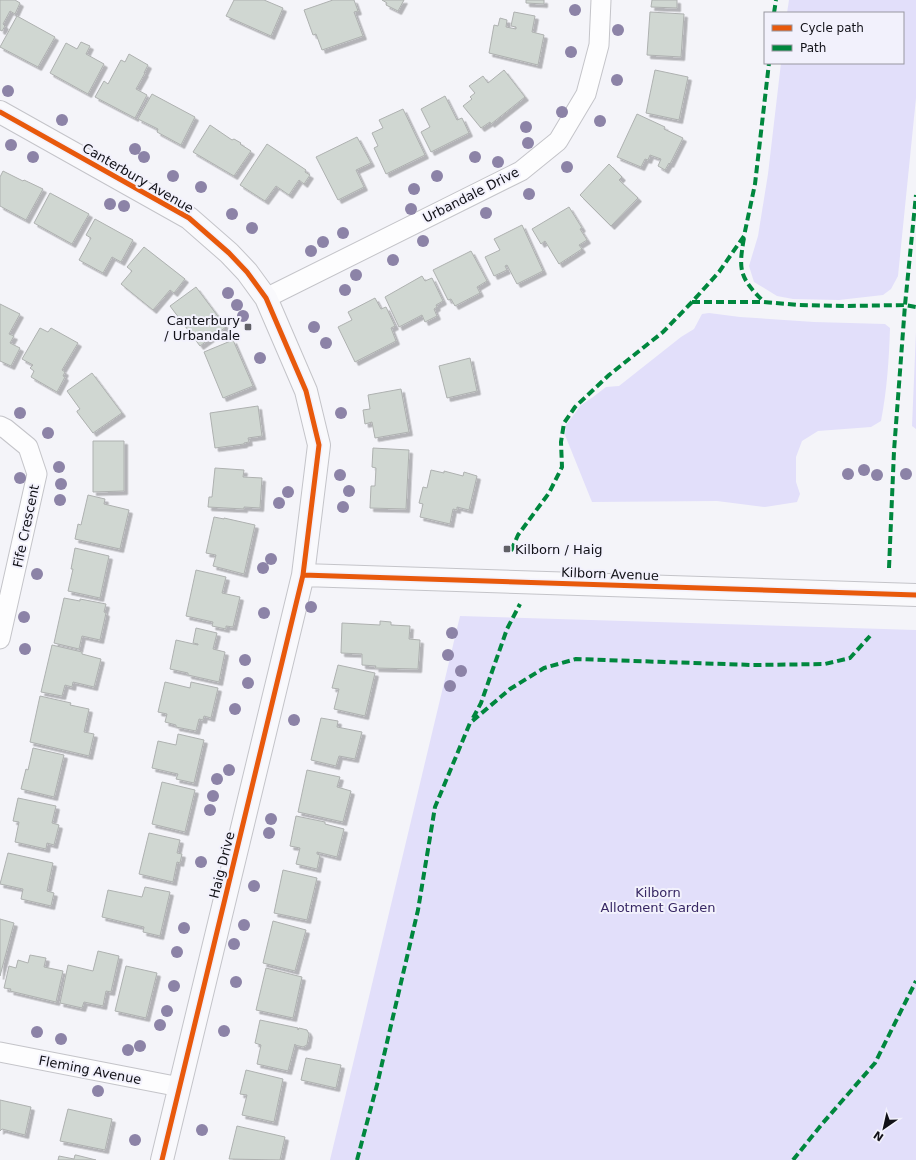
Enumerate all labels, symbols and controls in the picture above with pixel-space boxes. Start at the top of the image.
legend [764,12,904,64]
text: Cycle path [800,21,864,35]
text: Path [800,41,826,55]
street label: Canterbury Avenue [80,140,196,216]
street label: Urbandale Drive [420,164,522,226]
place label: Canterbury / Urbandale [164,313,240,343]
marker: Canterbury / Urbandale [243,322,253,332]
street label: Fife Crescent [10,483,42,569]
place label: Kilborn / Haig [515,542,603,557]
marker: Kilborn / Haig [502,544,512,554]
street label: Kilborn Avenue [561,565,659,583]
street label: Haig Drive [206,830,238,900]
park label: Kilborn Allotment Garden [601,885,715,915]
street label: Fleming Avenue [37,1053,143,1087]
north arrow [864,1108,904,1148]
text: N [871,1128,886,1144]

